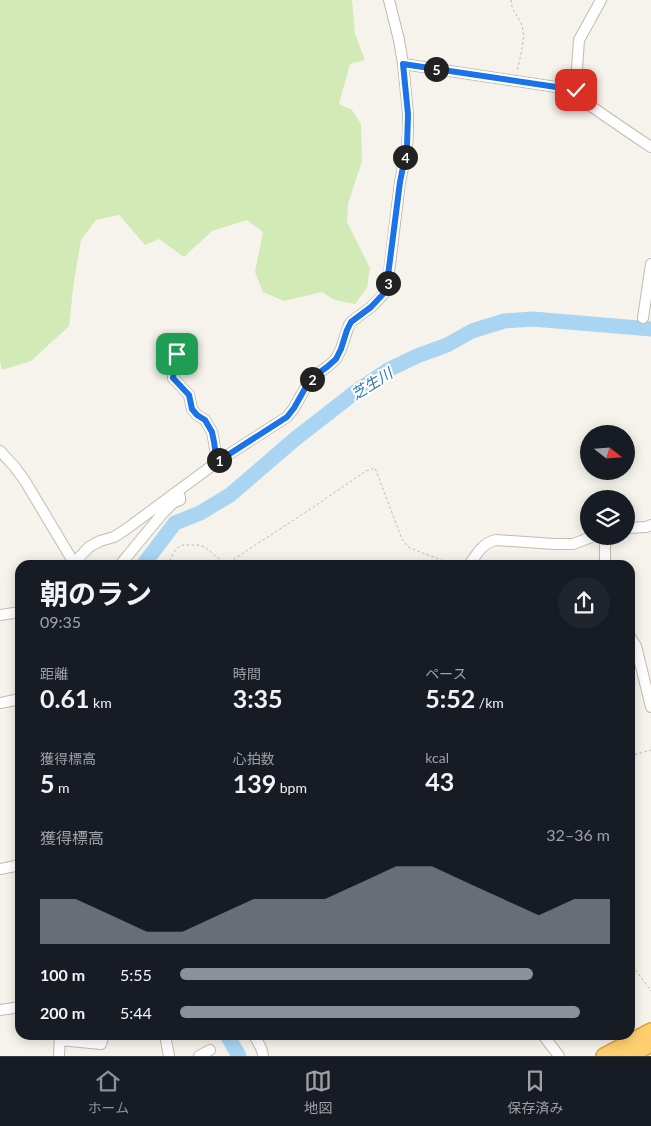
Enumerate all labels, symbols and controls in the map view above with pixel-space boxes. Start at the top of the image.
pin: 5 [424,56,448,82]
text: 5 [432,61,441,78]
pin [555,69,597,111]
icon: check [562,76,590,104]
pin: 4 [392,144,418,170]
text: 4 [401,149,410,166]
pin: 3 [376,270,400,296]
text: 3 [384,275,393,292]
pin [156,333,198,375]
icon: arrive [163,340,191,368]
water label: 芝生川 [348,363,397,403]
pin: 2 [300,366,324,392]
text: 2 [308,371,317,388]
north arrow [580,425,635,480]
map controls [580,425,635,545]
pin: 1 [206,448,232,472]
text: 1 [215,452,224,469]
button: layers [580,490,635,545]
text: 朝のラン [40,576,152,610]
button: share [558,577,610,629]
text: 09:35 [40,612,81,631]
text: 距離 [40,665,68,682]
text: 時間 [233,665,261,682]
text: ペース [425,665,467,682]
text: 0.61 [40,683,89,713]
text: 3:35 [233,683,283,713]
text: 5:52 [425,683,475,713]
text: km [89,694,112,711]
text: /km [475,694,504,711]
text: kcal [425,749,449,766]
text: 獲得標高 [40,750,96,767]
text: 心拍数 [233,750,275,767]
text: 43 [425,766,454,796]
text: 5 [40,768,55,798]
text: 139 [233,768,276,798]
text: m [55,779,70,796]
text: bpm [276,779,307,796]
text: 32–36 m [546,825,610,844]
text: 獲得標高 [40,828,104,847]
text: 100 m [40,965,85,984]
text: 5:55 [120,965,152,984]
text: 200 m [40,1003,85,1022]
text: 5:44 [120,1003,152,1022]
tab: ホーム [88,1067,129,1117]
tab: 地図 [304,1067,332,1117]
tab: 保存済み [507,1067,563,1117]

